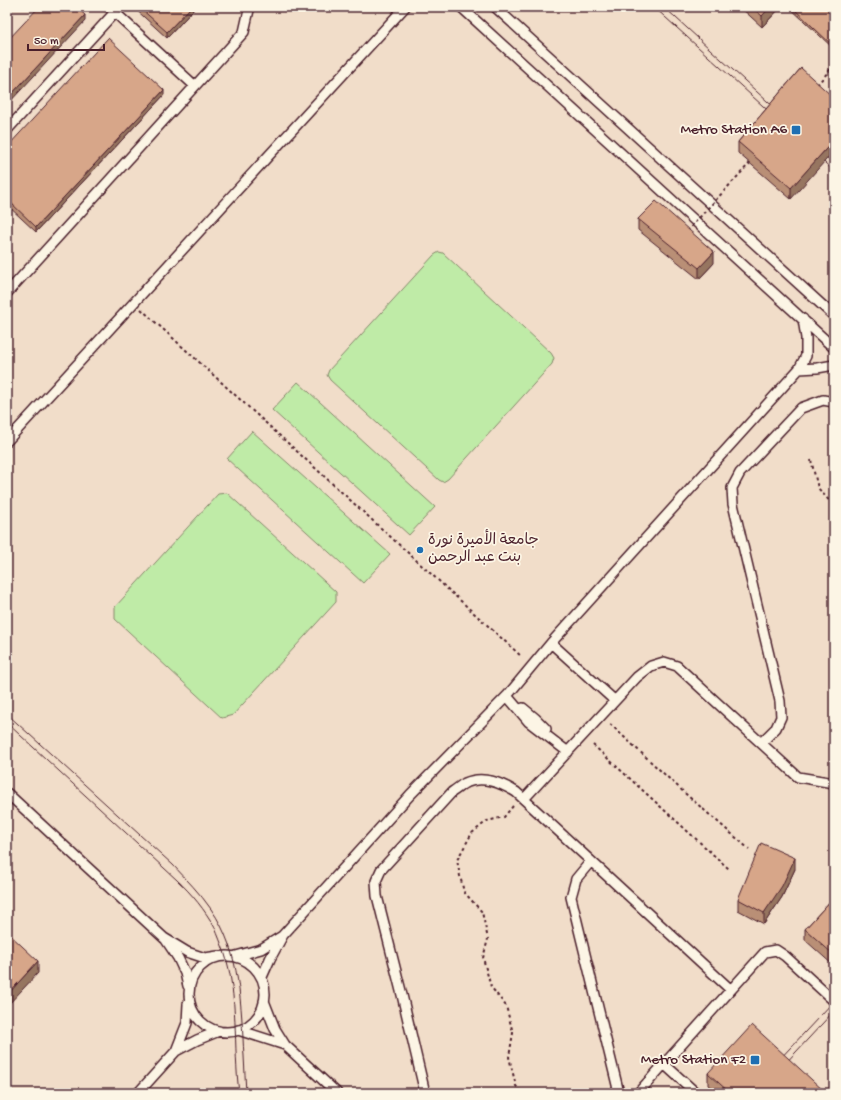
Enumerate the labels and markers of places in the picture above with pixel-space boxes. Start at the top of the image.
place label: Metro Station A6 [680,121,787,139]
marker: Metro Station A6 [790,124,802,136]
place label: جامعة الأميرة نورة بنت عبد الرحمن [428,529,539,567]
marker: جامعة الأميرة نورة بنت عبد الرحمن [415,545,425,555]
place label: Metro Station F2 [641,1051,746,1069]
marker: Metro Station F2 [749,1054,761,1066]

